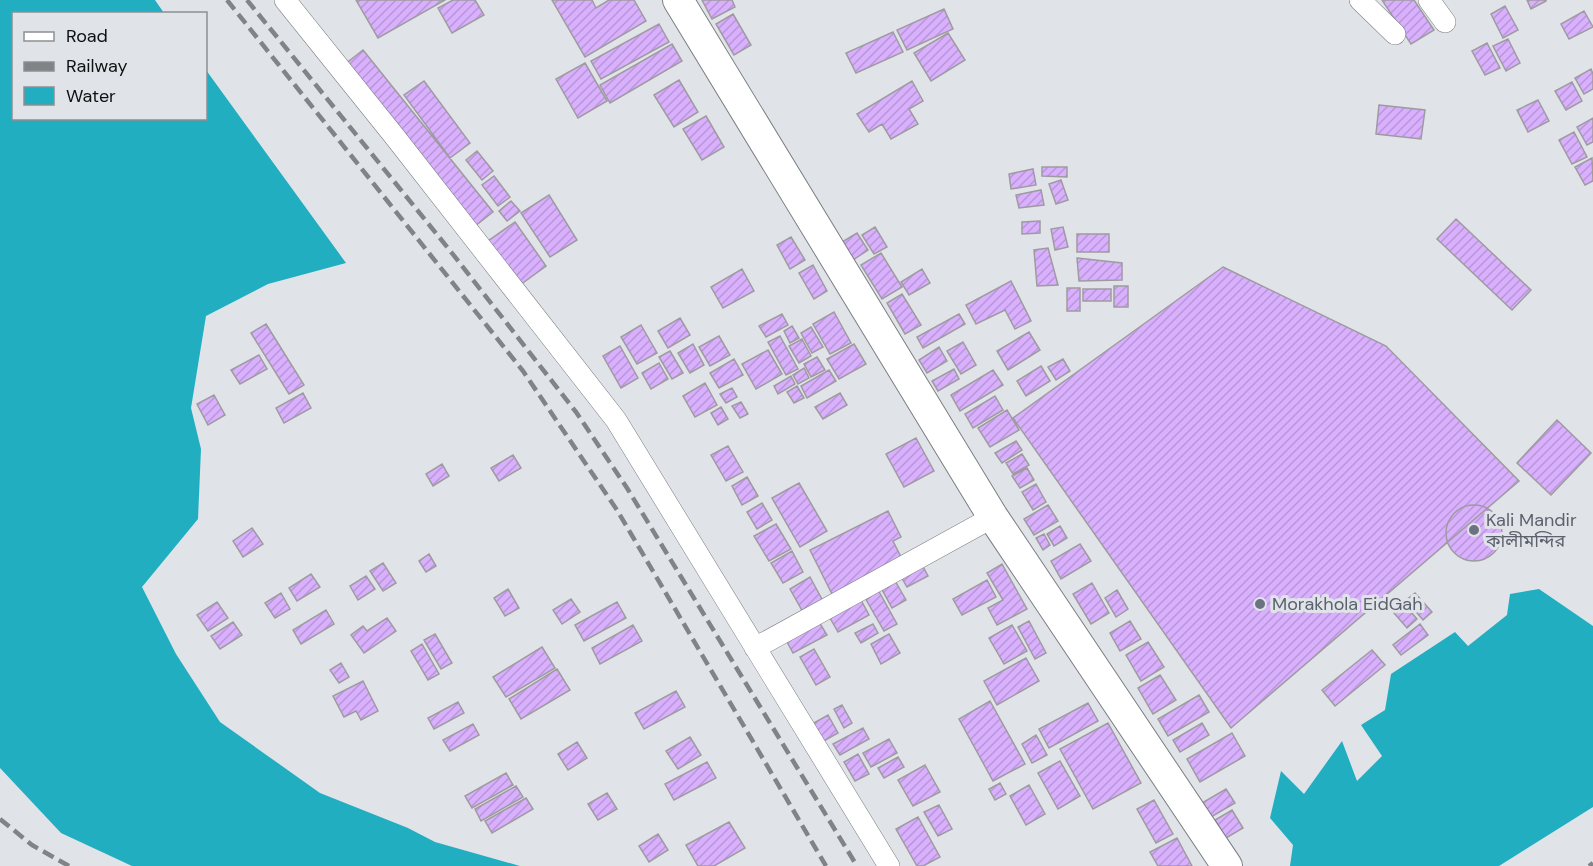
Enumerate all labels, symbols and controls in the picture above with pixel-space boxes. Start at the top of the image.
legend [12,12,207,120]
text: Road [66,24,108,48]
text: Railway [66,54,128,78]
text: Water [66,84,116,108]
place label: Kali Mandir কালীমন্দির [1485,508,1577,553]
marker: Kali Mandir কালীমন্দির [1467,523,1481,537]
place label: Morakhola EidGah [1272,592,1423,616]
marker: Morakhola EidGah [1253,597,1267,611]

